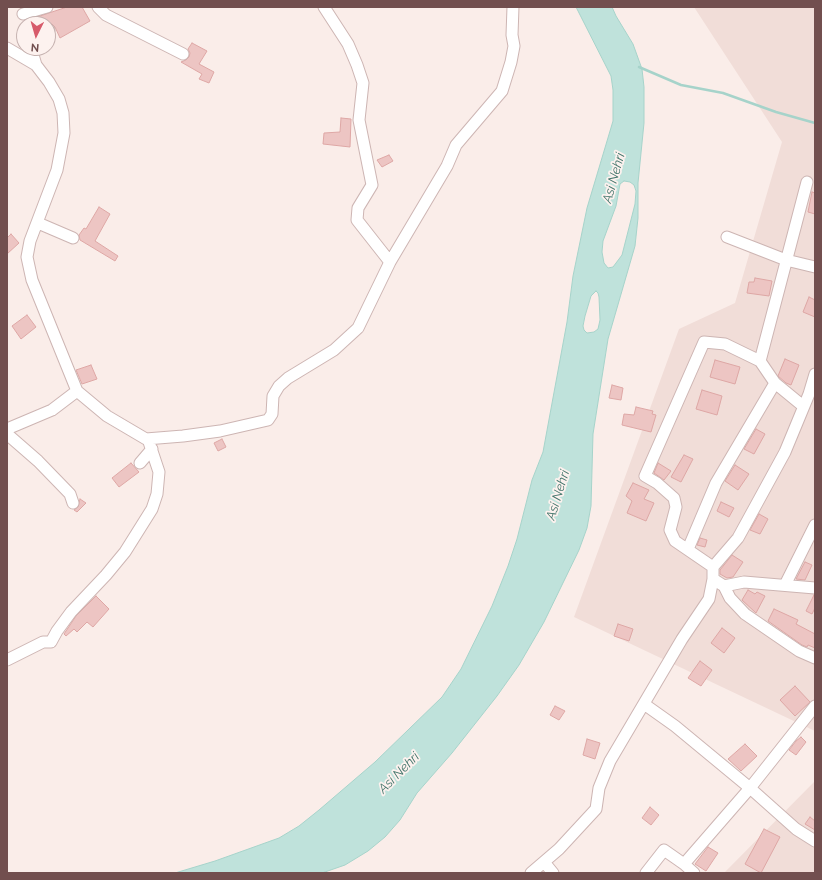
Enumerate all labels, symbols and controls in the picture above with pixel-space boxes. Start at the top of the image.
north arrow [16,16,56,56]
text: N [30,41,40,54]
water label: Asi Nehri [599,151,629,205]
water label: Asi Nehri [543,468,573,522]
water label: Asi Nehri [375,749,423,797]

